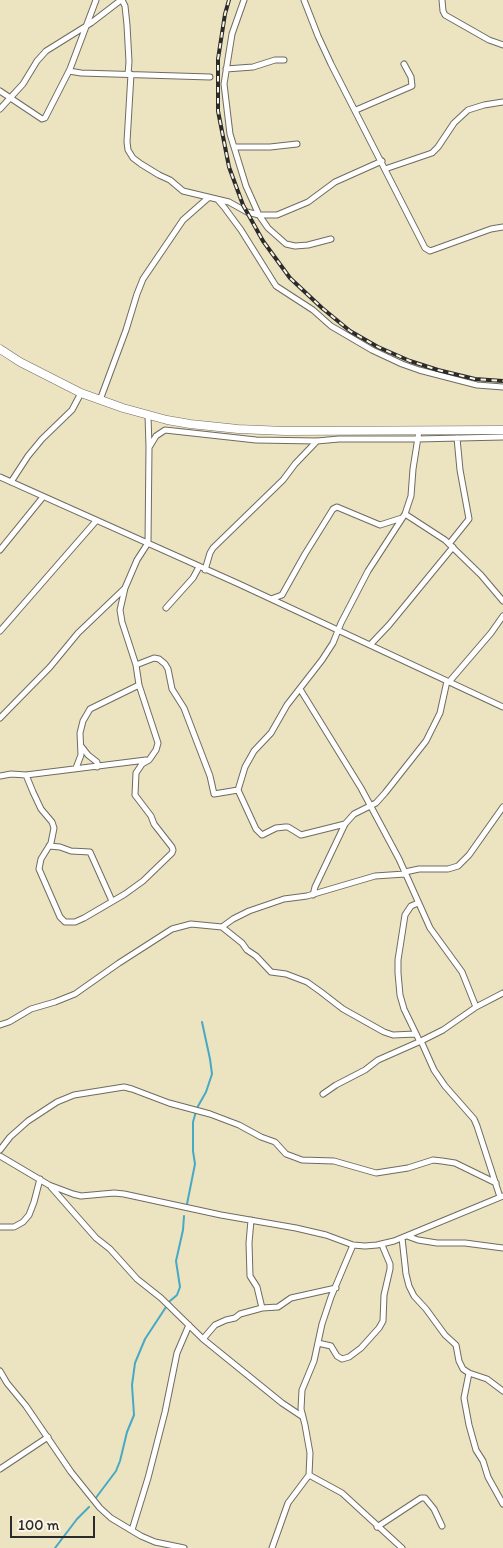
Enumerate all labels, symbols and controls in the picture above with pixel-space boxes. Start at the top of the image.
scale bar [12,1506,98,1538]
text: 100 m [18,1516,59,1534]

